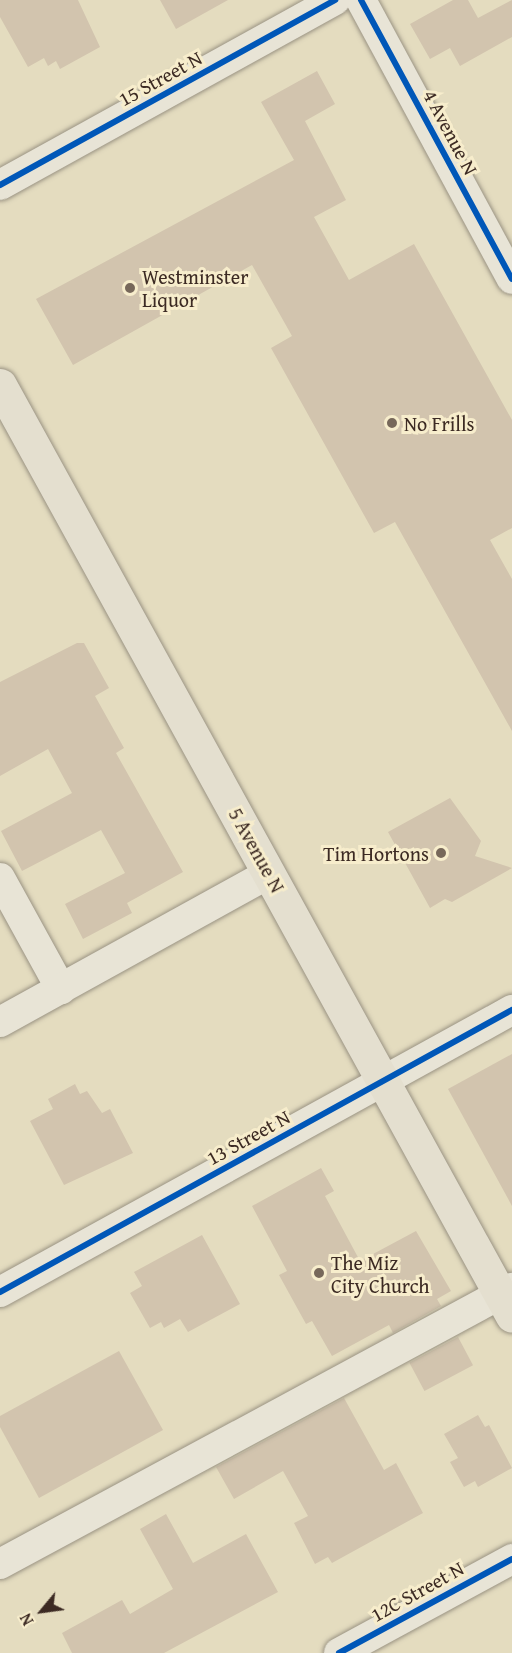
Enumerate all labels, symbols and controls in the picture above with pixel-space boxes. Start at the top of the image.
street label: 15 Street N [114,45,206,111]
street label: 4 Avenue N [419,85,483,179]
place label: Westminster Liquor [142,264,248,311]
marker: Westminster Liquor [123,281,137,295]
place label: No Frills [404,411,474,435]
marker: No Frills [385,416,399,430]
street label: 5 Avenue N [224,804,290,896]
place label: Tim Hortons [323,841,429,865]
marker: Tim Hortons [434,846,448,860]
street label: 13 Street N [202,1104,294,1170]
place label: The Miz City Church [331,1250,430,1297]
marker: The Miz City Church [312,1266,326,1280]
street label: 12C Street N [366,1556,468,1626]
north arrow [12,1581,72,1641]
text: N [13,1609,39,1630]

